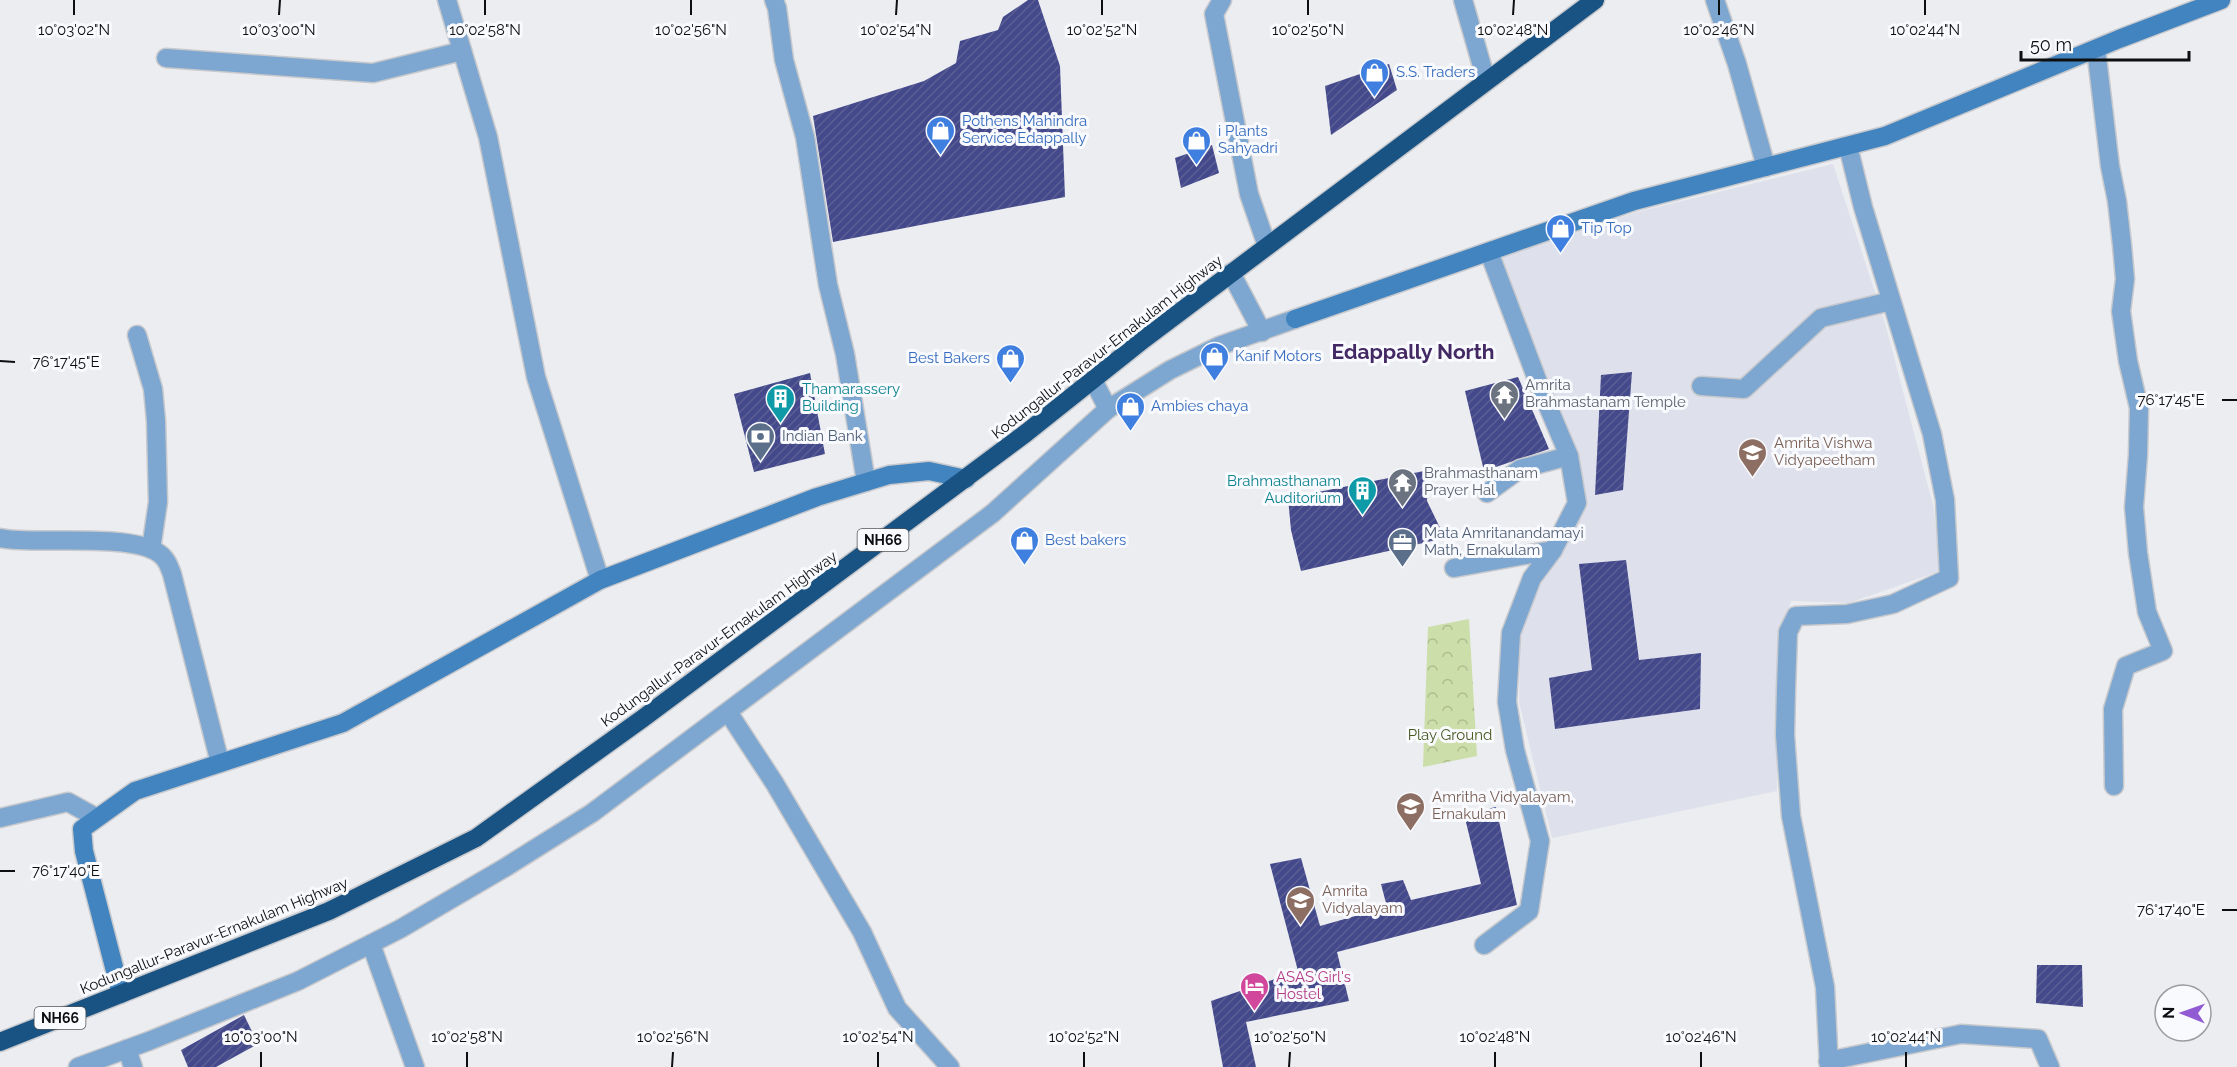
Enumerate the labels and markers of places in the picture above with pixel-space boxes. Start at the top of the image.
shop icon: S.S. Traders [1359,56,1391,98]
place label: S.S. Traders [1396,63,1475,81]
place label: Pothens Mahindra Service Edappally [962,112,1087,147]
shop icon: Pothens Mahindra Service Edappally [925,114,957,156]
place label: i Plants Sahyadri [1218,122,1278,157]
shop icon: i Plants Sahyadri [1181,124,1213,166]
shop icon: Tip Top [1544,212,1576,254]
place label: Tip Top [1581,219,1632,237]
shop icon: Kanif Motors [1198,340,1230,382]
shop icon: Best Bakers [995,342,1027,384]
place label: Kanif Motors [1235,347,1321,365]
place label: Best Bakers [908,349,990,367]
place label: Amrita Brahmastanam Temple [1525,376,1686,411]
temple icon: Amrita Brahmastanam Temple [1488,378,1520,420]
place label: Thamarassery Building [802,380,900,415]
building icon: Thamarassery Building [765,382,797,424]
shop icon: Ambies chaya [1114,390,1146,432]
place label: Ambies chaya [1151,397,1248,415]
bank icon: Indian Bank [745,420,777,462]
place label: Indian Bank [782,427,863,445]
place label: Amrita Vishwa Vidyapeetham [1774,434,1875,469]
school or university icon: Amrita Vishwa Vidyapeetham [1737,436,1769,478]
place label: Brahmasthanam Prayer Hal [1424,464,1538,499]
temple icon: Brahmasthanam Prayer Hal [1387,466,1419,508]
place label: Brahmasthanam Auditorium [1227,472,1341,507]
building icon: Brahmasthanam Auditorium [1346,474,1378,516]
shop icon: Best bakers [1008,524,1040,566]
place label: Mata Amritanandamayi Math, Ernakulam [1424,524,1584,559]
office icon: Mata Amritanandamayi Math, Ernakulam [1387,526,1419,568]
place label: Best bakers [1045,531,1126,549]
place label: Amritha Vidyalayam, Ernakulam [1432,788,1574,823]
school or university icon: Amritha Vidyalayam, Ernakulam [1395,790,1427,832]
place label: Amrita Vidyalayam [1322,882,1403,917]
school or university icon: Amrita Vidyalayam [1285,884,1317,926]
place label: ASAS Girl's Hostel [1276,968,1351,1003]
hotel icon: ASAS Girl's Hostel [1239,970,1271,1012]

